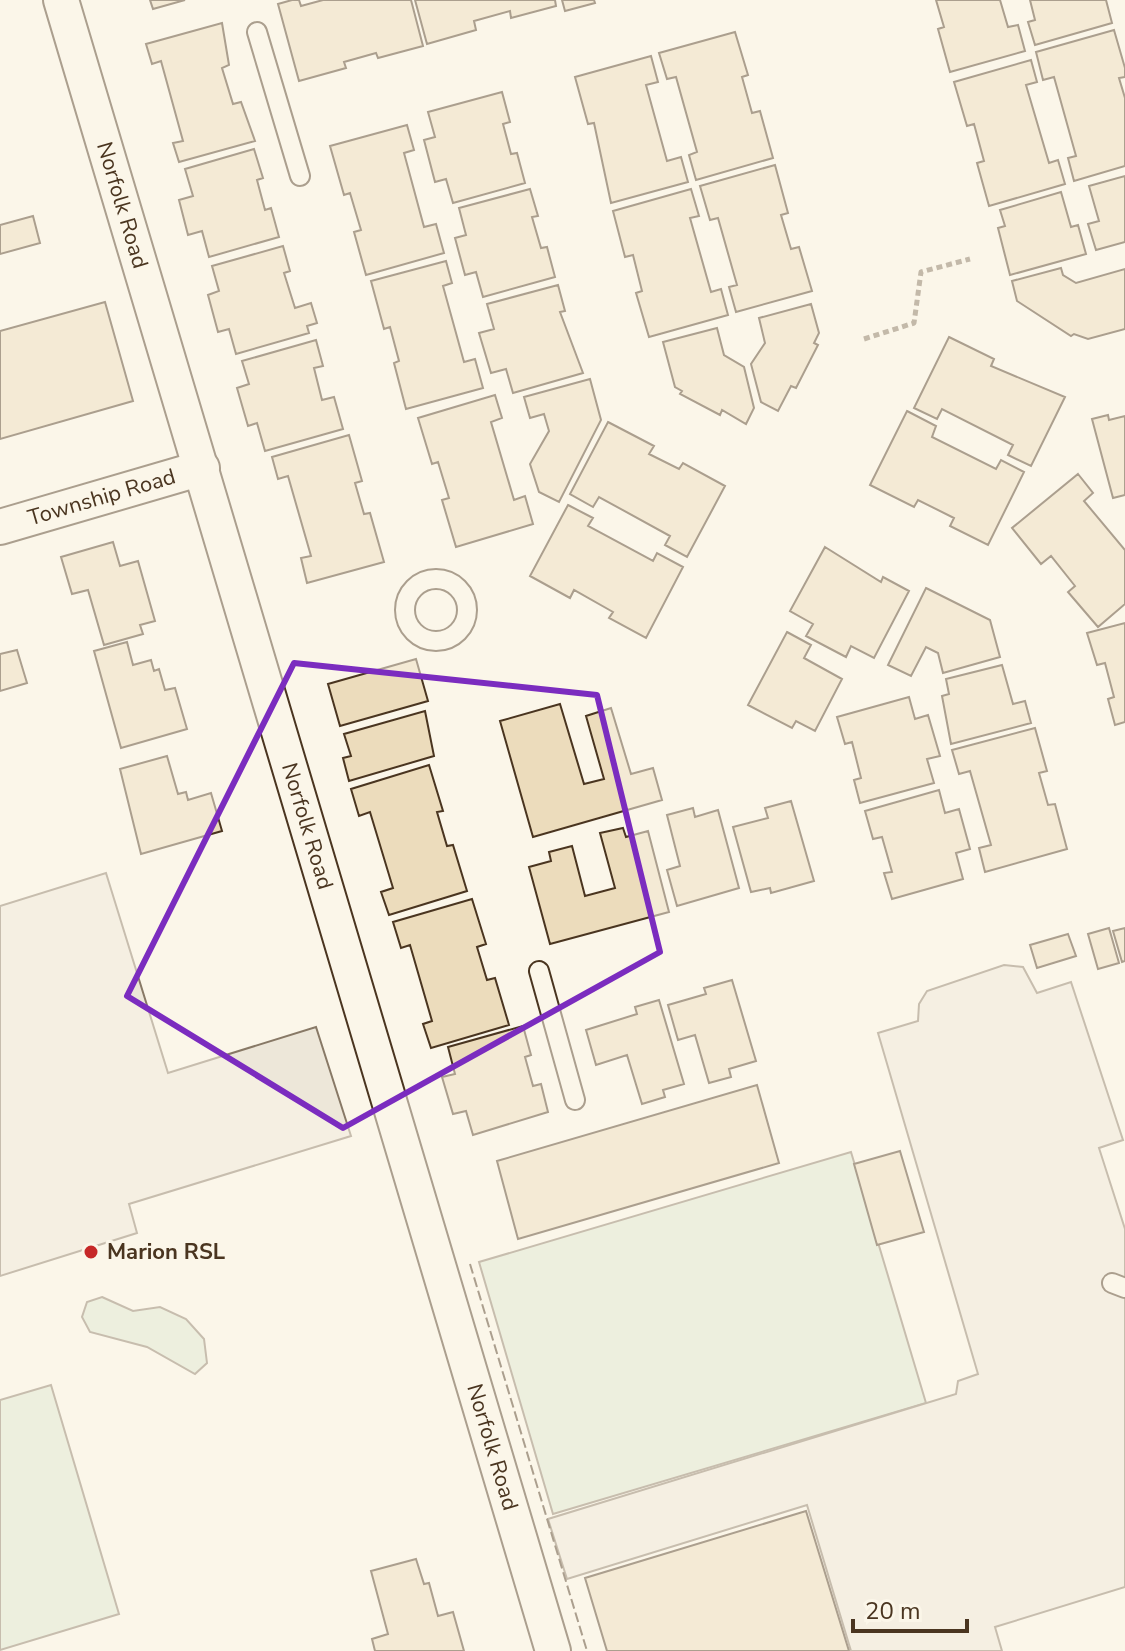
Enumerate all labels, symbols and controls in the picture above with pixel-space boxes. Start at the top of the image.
street label: Norfolk Road [89,138,155,272]
street label: Township Road [24,461,179,533]
street label: Norfolk Road [274,759,340,893]
place label: Marion RSL [107,1237,225,1267]
marker: Marion RSL [82,1243,100,1261]
street label: Norfolk Road [459,1380,525,1514]
scale bar [853,1583,967,1633]
text: 20 m [865,1595,921,1627]

